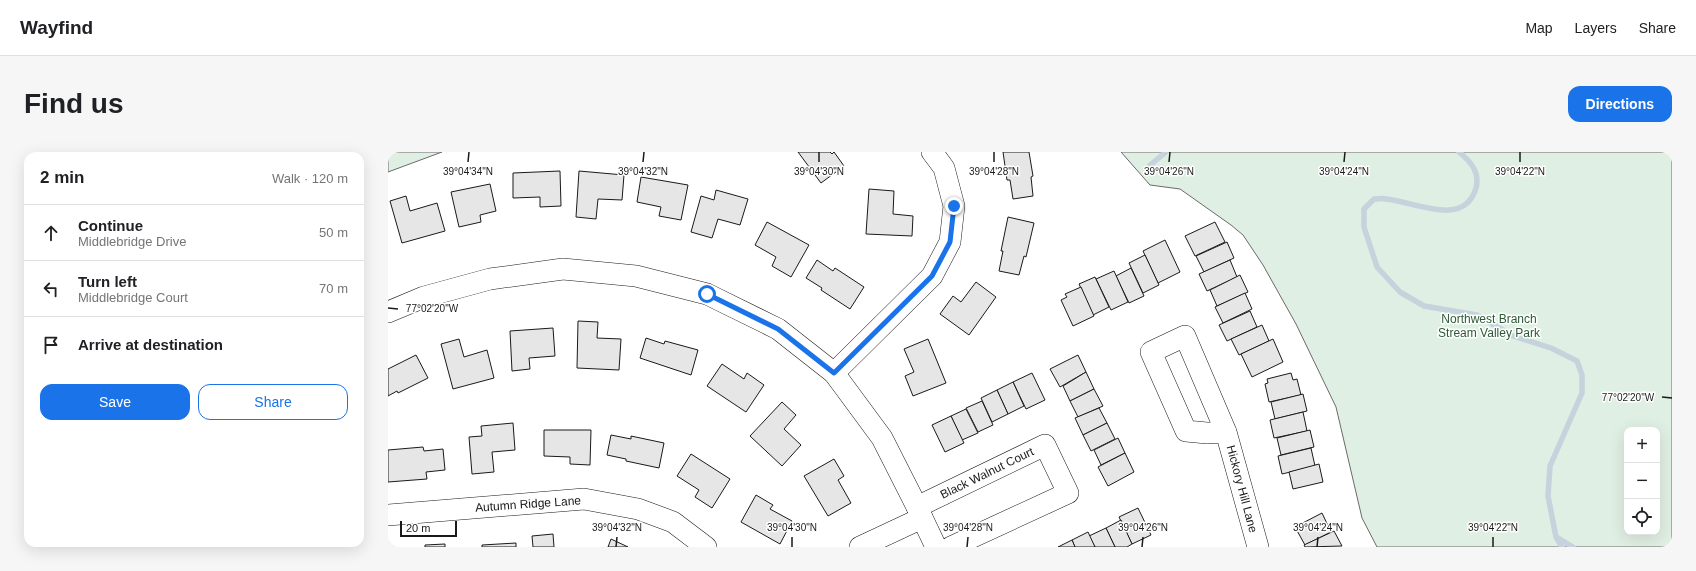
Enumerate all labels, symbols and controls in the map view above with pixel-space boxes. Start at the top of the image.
text: Wayfind [20,17,93,38]
text: Map [1525,20,1553,36]
text: Layers [1575,20,1617,36]
text: Share [1639,20,1676,36]
button: Directions [1568,86,1672,122]
text: Find us [24,88,124,119]
text: 39°04'34"N [443,166,493,177]
text: 39°04'32"N [618,166,668,177]
text: 39°04'30"N [794,166,844,177]
text: 39°04'28"N [969,166,1019,177]
text: 39°04'26"N [1144,166,1194,177]
text: 39°04'24"N [1319,166,1369,177]
text: 39°04'22"N [1495,166,1545,177]
text: 2 min [40,168,84,187]
text: Walk · 120 m [272,171,348,186]
route end [945,197,963,215]
text: Continue [78,217,143,234]
icon: ahead [40,222,62,244]
text: 50 m [319,225,348,240]
text: Middlebridge Drive [78,234,186,249]
text: Turn left [78,273,137,290]
icon: left [40,278,62,300]
text: 70 m [319,281,348,296]
route start [698,285,716,303]
text: Middlebridge Court [78,290,188,305]
text: 77°02'20"W [406,303,459,314]
park label: Northwest Branch Stream Valley Park [1438,312,1541,340]
icon: arrive [40,334,62,356]
text: Arrive at destination [78,336,223,353]
button: Save [40,384,190,420]
button: Share [198,384,348,420]
text: 77°02'20"W [1602,392,1655,403]
map controls [1624,427,1660,535]
button: + [1624,427,1660,463]
street label: Black Walnut Court [938,444,1037,502]
street label: Hickory Hill Lane [1224,444,1260,535]
button: − [1624,463,1660,499]
street label: Autumn Ridge Lane [475,493,582,515]
button: locate [1624,499,1660,535]
scale bar [400,519,457,538]
text: 20 m [406,522,430,534]
text: 39°04'32"N [592,522,642,533]
text: 39°04'30"N [767,522,817,533]
text: 39°04'28"N [943,522,993,533]
text: 39°04'26"N [1118,522,1168,533]
text: 39°04'24"N [1293,522,1343,533]
text: 39°04'22"N [1468,522,1518,533]

